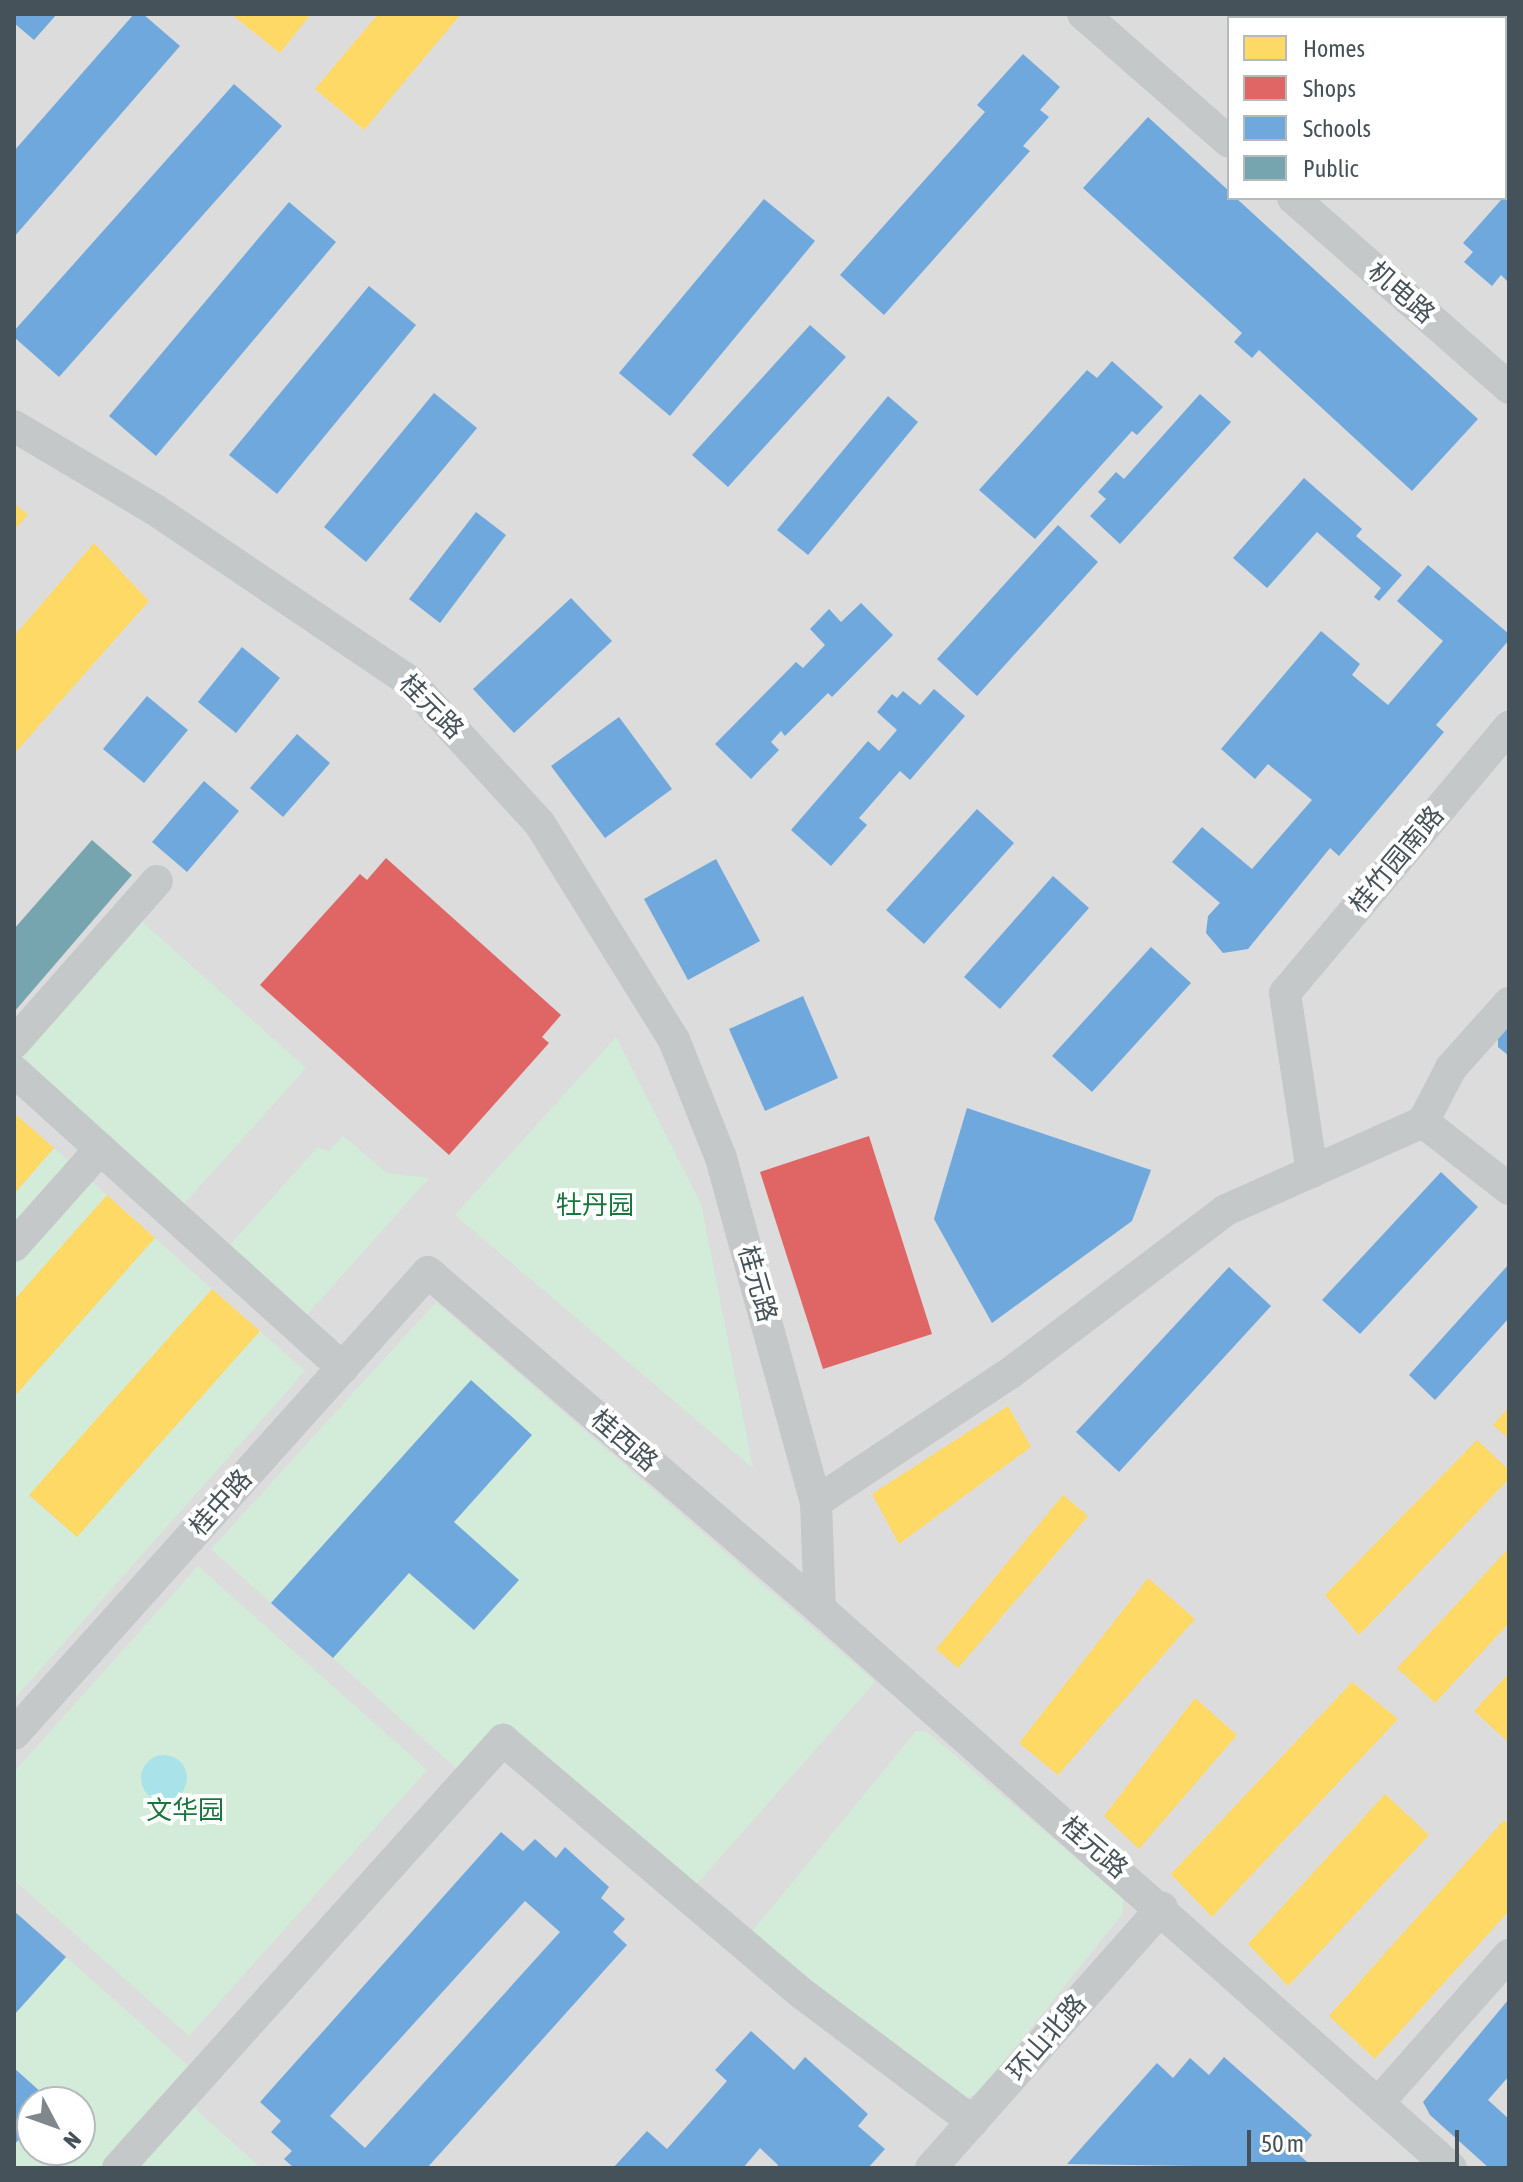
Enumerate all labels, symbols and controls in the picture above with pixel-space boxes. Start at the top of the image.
legend [1227,16,1507,200]
text: Homes [1303,35,1365,62]
text: Shops [1303,75,1356,102]
text: Schools [1303,115,1371,142]
text: Public [1303,155,1359,182]
street label: 机电路 [1361,256,1441,330]
street label: 桂元路 [392,668,470,746]
street label: 桂竹园南路 [1343,800,1451,920]
park label: 牡丹园 [556,1190,634,1222]
street label: 桂元路 [731,1242,783,1326]
street label: 桂西路 [584,1404,664,1478]
street label: 桂中路 [183,1464,259,1542]
park label: 文华园 [146,1795,224,1827]
street label: 桂元路 [1054,1811,1134,1885]
street label: 环山北路 [1001,1989,1093,2087]
north arrow [16,2086,96,2166]
scale bar [1251,2114,1463,2164]
text: N [59,2127,87,2154]
text: 50 m [1261,2130,1304,2157]

